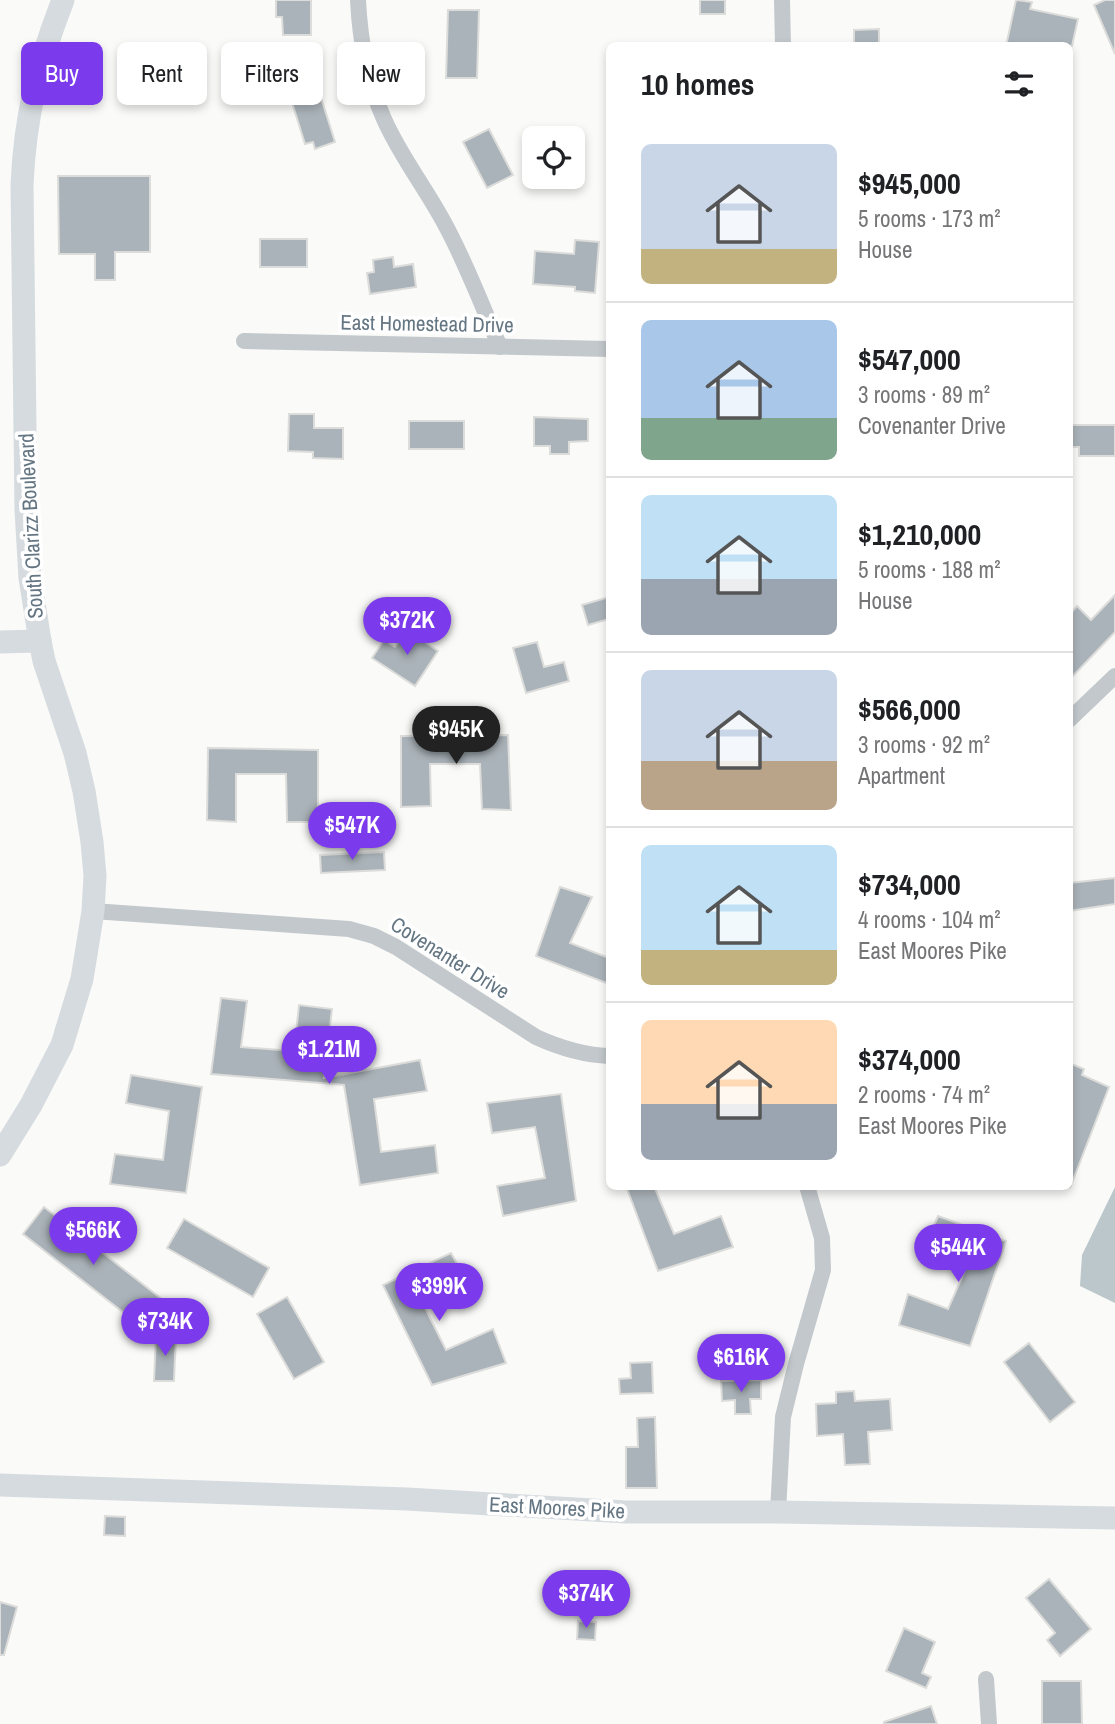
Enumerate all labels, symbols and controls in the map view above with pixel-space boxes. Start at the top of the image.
chip: Buy [21,42,103,105]
chip: Rent [117,42,207,105]
chip: Filters [221,42,323,105]
chip: New [337,42,425,105]
text: 10 homes [641,64,755,104]
icon: filters [1000,65,1038,103]
map controls [522,126,585,189]
button: locate [522,126,585,189]
text: $945,000 [858,163,961,203]
icon: home [697,172,781,256]
text: 5 rooms · 173 m² [858,203,1001,234]
text: House [858,234,913,265]
street label: East Homestead Drive [340,307,514,340]
text: $547,000 [858,339,961,379]
icon: home [697,348,781,432]
text: 3 rooms · 89 m² [858,379,990,410]
text: Covenanter Drive [858,410,1006,441]
street label: South Clarizz Boulevard [11,433,50,620]
text: $1,210,000 [858,514,981,554]
icon: home [697,523,781,607]
text: 5 rooms · 188 m² [858,554,1001,585]
text: House [858,585,913,616]
pin: $372K [358,598,456,657]
text: $372K [379,604,435,635]
text: $566,000 [858,689,961,729]
icon: home [697,698,781,782]
pin: $945K [407,706,505,766]
text: $945K [428,713,484,744]
text: 3 rooms · 92 m² [858,729,990,760]
text: Apartment [858,760,945,791]
pin: $547K [303,802,401,862]
text: $547K [324,809,380,840]
text: $734,000 [858,864,961,904]
icon: home [697,873,781,957]
text: 4 rooms · 104 m² [858,904,1001,935]
street label: Covenanter Drive [385,910,515,1006]
text: East Moores Pike [858,935,1007,966]
pin: $1.21M [272,1026,386,1086]
text: $1.21M [298,1033,360,1064]
text: $374,000 [858,1039,961,1079]
icon: home [697,1048,781,1132]
text: 2 rooms · 74 m² [858,1079,990,1110]
text: East Moores Pike [858,1110,1007,1141]
pin: $566K [44,1208,142,1267]
text: $566K [65,1214,121,1245]
pin: $544K [909,1224,1007,1284]
text: $544K [930,1231,986,1262]
pin: $399K [390,1264,488,1323]
text: $399K [411,1270,467,1301]
pin: $734K [116,1298,214,1358]
text: $734K [137,1305,193,1336]
pin: $616K [692,1334,790,1394]
text: $616K [713,1341,769,1372]
street label: East Moores Pike [488,1489,626,1526]
pin: $374K [537,1570,635,1630]
text: $374K [558,1577,614,1608]

